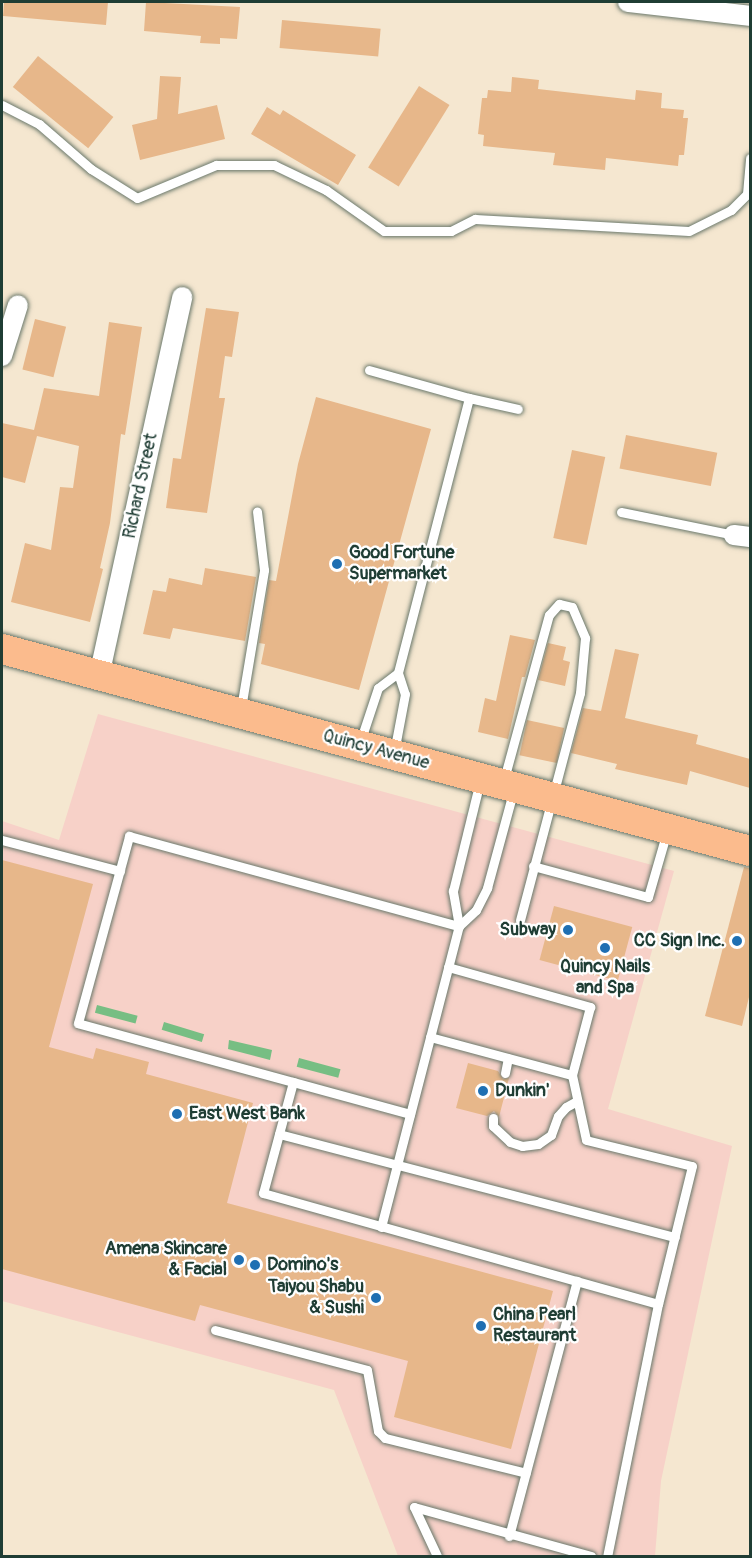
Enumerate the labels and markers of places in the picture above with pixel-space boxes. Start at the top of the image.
place label: Good Fortune Supermarket [349,543,454,586]
marker: Good Fortune Supermarket [330,557,344,571]
place label: Subway [499,919,556,941]
marker: Subway [561,923,575,937]
place label: CC Sign Inc. [634,930,725,952]
marker: CC Sign Inc. [730,934,744,948]
marker: Quincy Nails and Spa [598,941,612,955]
place label: Quincy Nails and Spa [560,957,650,1000]
place label: Dunkin' [495,1080,549,1102]
marker: Dunkin' [476,1084,490,1098]
place label: East West Bank [189,1103,305,1125]
marker: East West Bank [170,1107,184,1121]
place label: Amena Skincare & Facial [105,1239,227,1282]
marker: Amena Skincare & Facial [232,1253,246,1267]
place label: Domino's [267,1254,338,1276]
marker: Domino's [248,1258,262,1272]
place label: Taiyou Shabu & Sushi [268,1277,364,1320]
marker: Taiyou Shabu & Sushi [369,1291,383,1305]
place label: China Pearl Restaurant [493,1305,576,1348]
marker: China Pearl Restaurant [474,1319,488,1333]

